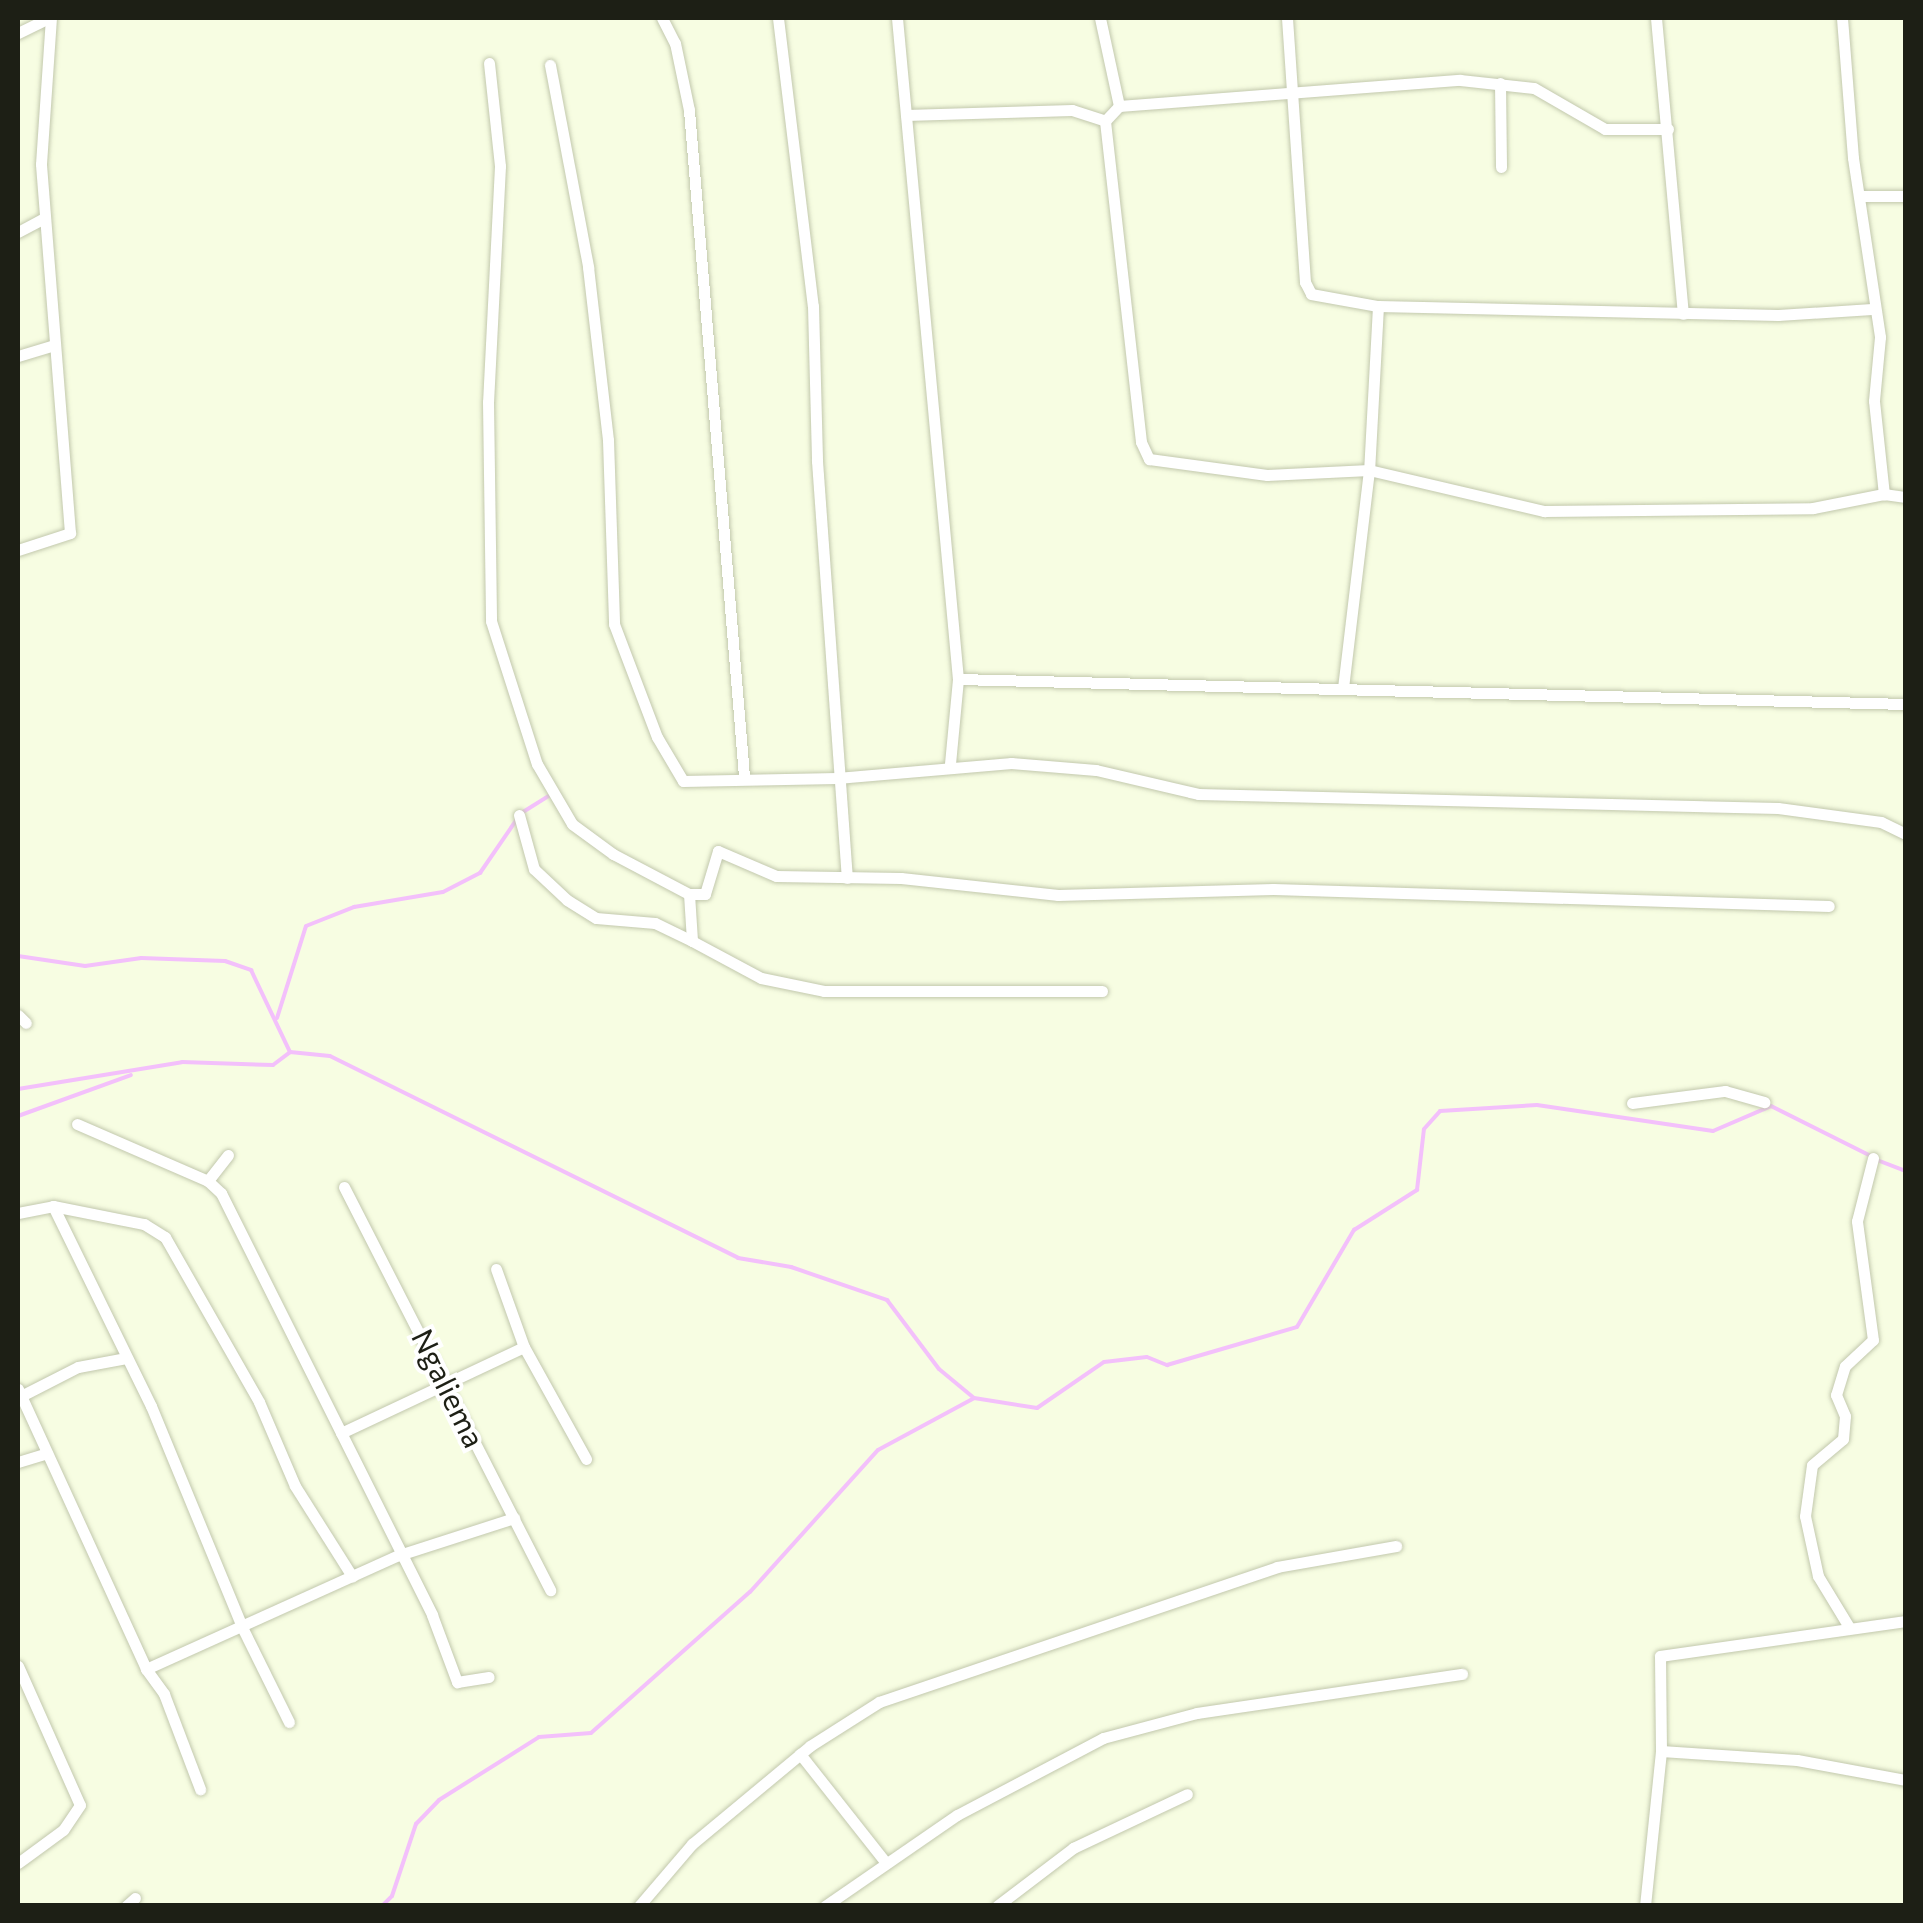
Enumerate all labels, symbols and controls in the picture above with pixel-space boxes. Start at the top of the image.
street label: Ngaliema [405,1323,493,1453]

